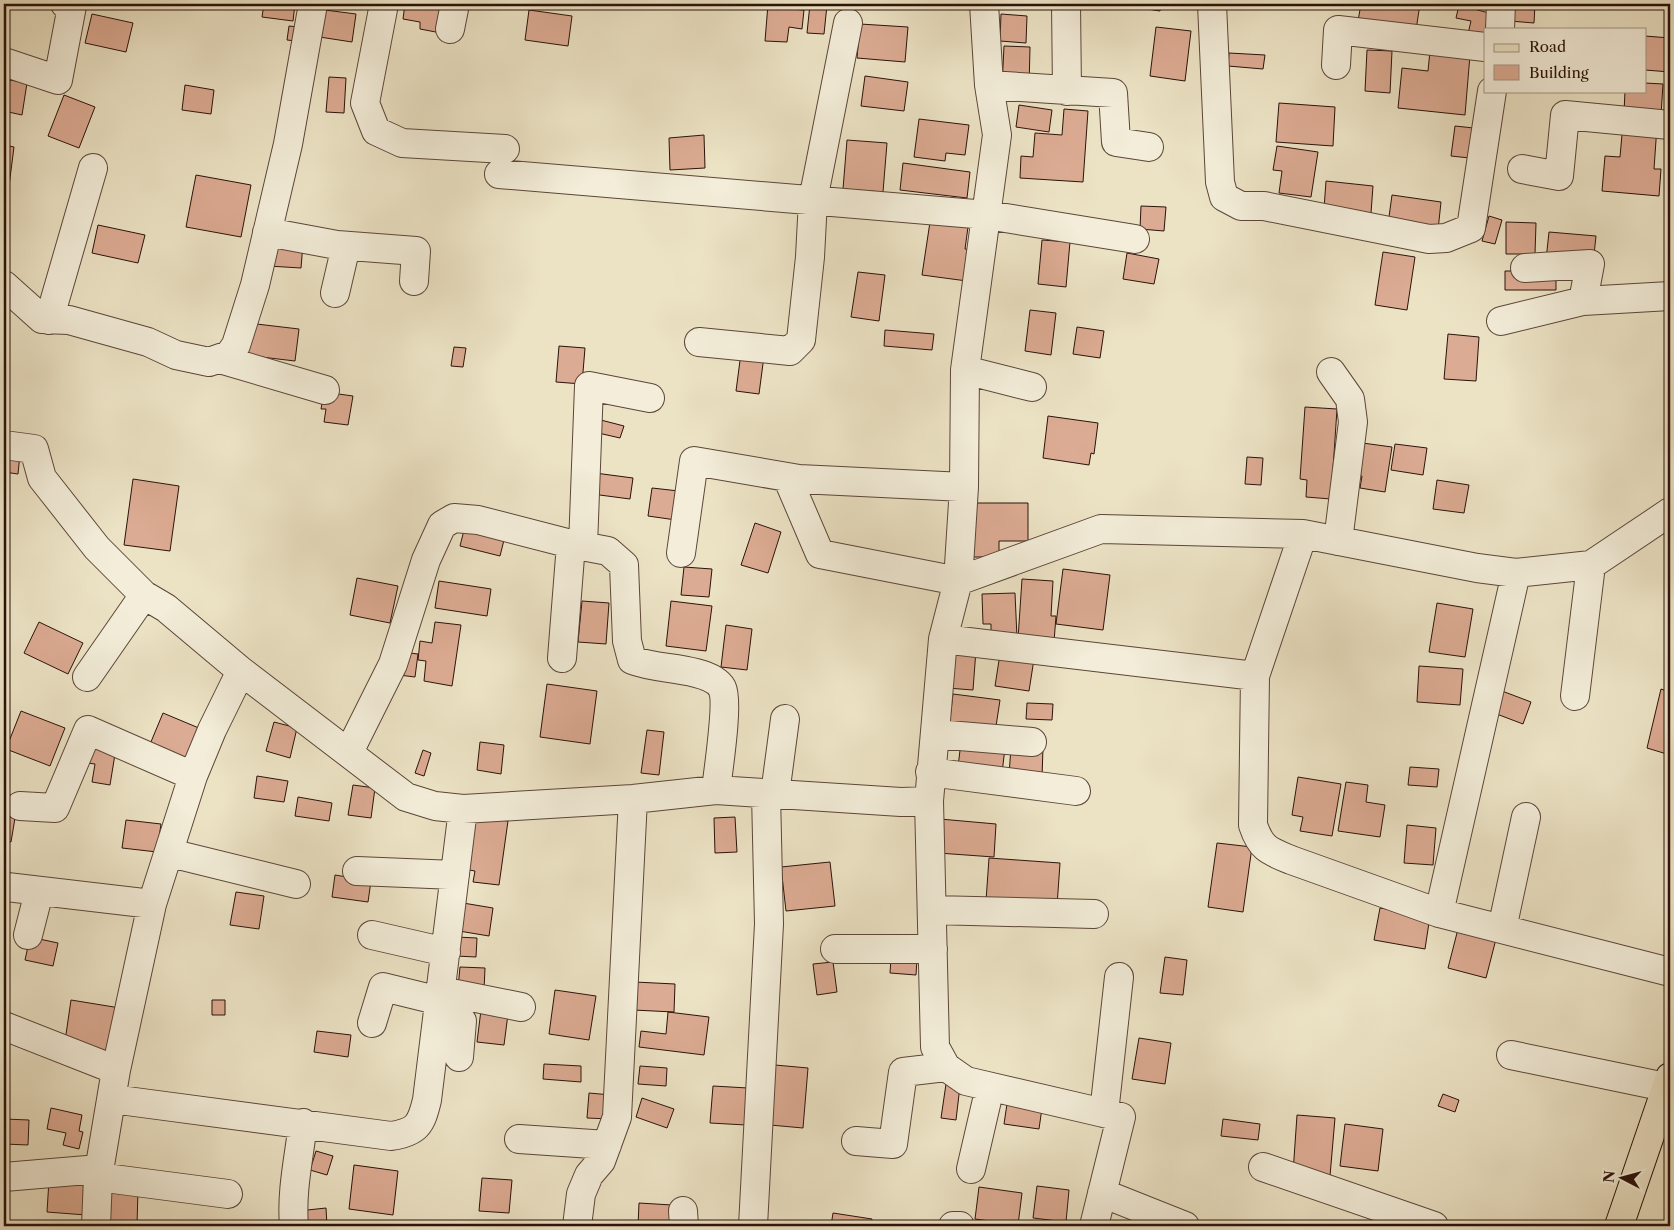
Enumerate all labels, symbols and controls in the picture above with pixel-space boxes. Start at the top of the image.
legend [1484,28,1646,92]
text: Road [1529,37,1566,56]
text: Building [1529,63,1589,82]
north arrow [1596,1152,1646,1202]
text: N [1599,1170,1619,1184]

